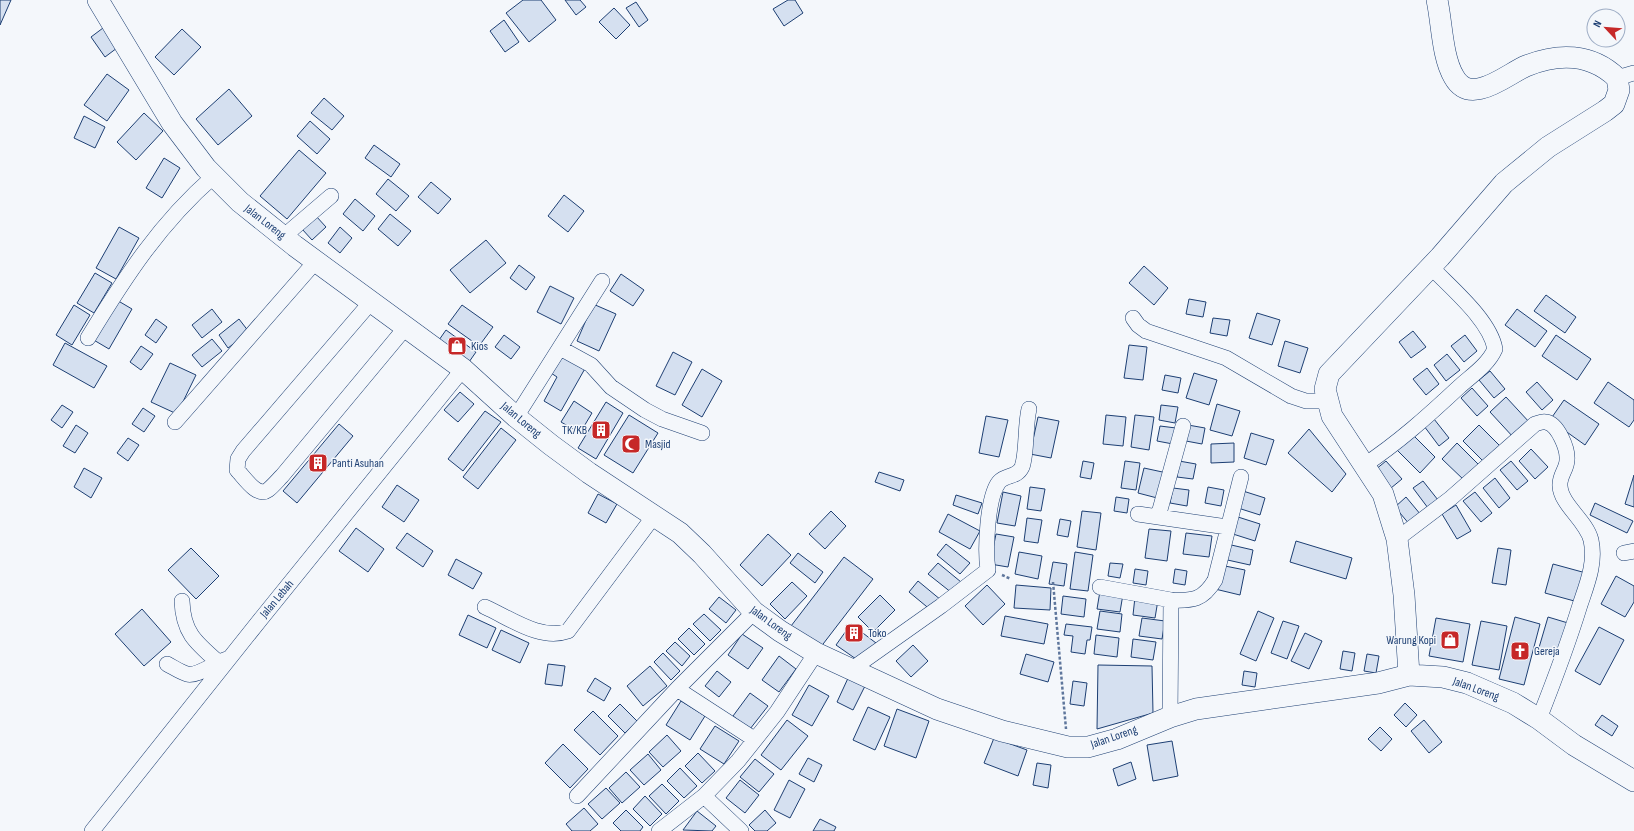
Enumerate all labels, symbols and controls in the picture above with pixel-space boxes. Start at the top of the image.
north arrow [1586,8,1626,48]
text: N [1590,18,1605,29]
street label: Jalan Loreng [241,201,289,243]
shop icon: Kios [446,335,468,357]
place label: Kios [471,339,488,354]
street label: Jalan Loreng [497,398,544,441]
building icon: TK/KB [590,419,612,441]
place label: TK/KB [562,423,587,438]
mosque icon: Masjid [620,433,642,455]
place label: Masjid [645,437,670,452]
building icon: Panti Asuhan [307,452,329,474]
place label: Panti Asuhan [332,456,384,471]
street label: Jalan Lebah [256,577,297,622]
street label: Jalan Loreng [746,602,795,643]
building icon: Toko [843,622,865,644]
place label: Toko [868,626,886,641]
shop icon: Warung Kopi [1439,629,1461,651]
place label: Warung Kopi [1386,633,1436,648]
church icon: Gereja [1509,640,1531,662]
place label: Gereja [1534,644,1560,659]
street label: Jalan Loreng [1450,673,1501,704]
street label: Jalan Loreng [1088,722,1139,752]

